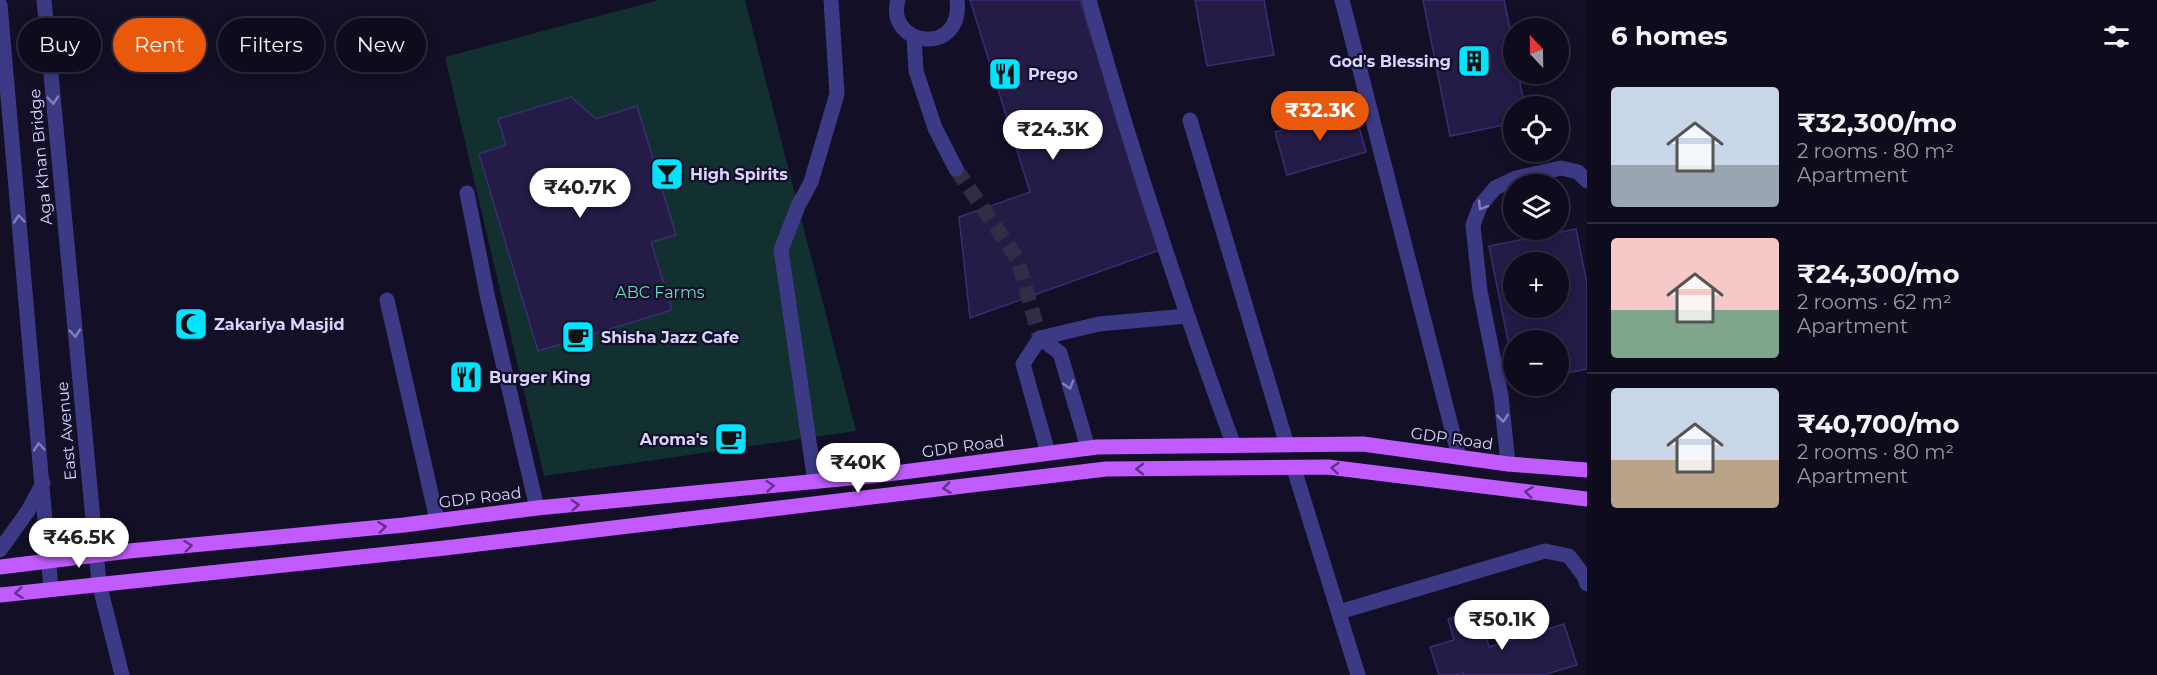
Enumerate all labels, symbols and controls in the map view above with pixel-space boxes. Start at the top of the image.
chip: Buy [18,18,101,72]
chip: Rent [113,18,206,72]
chip: Filters [218,18,324,72]
chip: New [336,18,426,72]
north arrow [1503,18,1569,84]
map controls [1503,18,1569,396]
text: 6 homes [1611,20,1728,52]
icon: filters [2100,20,2133,53]
building icon: God's Blessing [1456,43,1492,79]
place label: God's Blessing [1329,52,1451,71]
restaurant icon: Prego [987,56,1023,92]
place label: Prego [1028,65,1078,84]
street label: Aga Khan Bridge [25,88,56,226]
pin: ₹32.3K [1271,91,1369,142]
one-way arrow [46,96,59,105]
button: locate [1503,96,1569,162]
text: ₹32.3K [1285,98,1355,122]
text: ₹32,300/mo [1797,107,1957,139]
pin: ₹24.3K [1004,110,1102,161]
icon: home [1659,111,1731,183]
text: ₹24.3K [1017,117,1089,141]
text: 2 rooms · 80 m² [1797,139,1954,163]
bar icon: High Spirits [649,156,685,192]
text: Apartment [1797,163,1908,187]
place label: High Spirits [690,165,788,184]
pin: ₹40.7K [531,168,629,219]
button: layers [1503,174,1569,240]
text: ₹40.7K [544,175,616,199]
one-way arrow [1478,200,1490,210]
one-way arrow [13,215,26,224]
button: + [1503,252,1569,318]
text: ₹24,300/mo [1797,258,1960,290]
icon: home [1659,262,1731,334]
park label: ABC Farms [615,283,705,302]
text: 2 rooms · 62 m² [1797,290,1952,314]
mosque icon: Zakariya Masjid [173,306,209,342]
text: Apartment [1797,314,1908,338]
place label: Zakariya Masjid [214,315,345,334]
cafe icon: Shisha Jazz Cafe [560,319,596,355]
one-way arrow [68,328,81,338]
place label: Shisha Jazz Cafe [601,328,739,347]
button: − [1503,330,1569,396]
restaurant icon: Burger King [448,359,484,395]
place label: Burger King [489,368,591,387]
one-way arrow [1062,379,1074,390]
street label: East Avenue [53,381,80,481]
text: ₹40,700/mo [1797,408,1960,440]
icon: home [1659,412,1731,484]
one-way arrow [1496,413,1509,422]
cafe icon: Aroma's [713,421,749,457]
street label: GDP Road [1409,423,1494,454]
place label: Aroma's [639,430,709,449]
street label: GDP Road [921,431,1006,462]
text: 2 rooms · 80 m² [1797,440,1954,464]
one-way arrow [33,442,46,451]
pin: ₹40K [822,443,894,494]
text: ₹40K [830,450,886,474]
one-way arrow [1331,462,1340,475]
one-way arrow [1136,463,1145,475]
text: Apartment [1797,464,1908,488]
one-way arrow [765,480,774,493]
one-way arrow [942,481,951,494]
street label: GDP Road [438,483,522,512]
one-way arrow [1524,486,1534,498]
one-way arrow [571,499,580,512]
pin: ₹46.5K [30,518,128,569]
one-way arrow [377,521,386,534]
text: ₹46.5K [43,525,115,549]
one-way arrow [183,540,192,553]
one-way arrow [15,586,24,598]
pin: ₹50.1K [1453,600,1551,651]
text: ₹50.1K [1468,607,1536,631]

